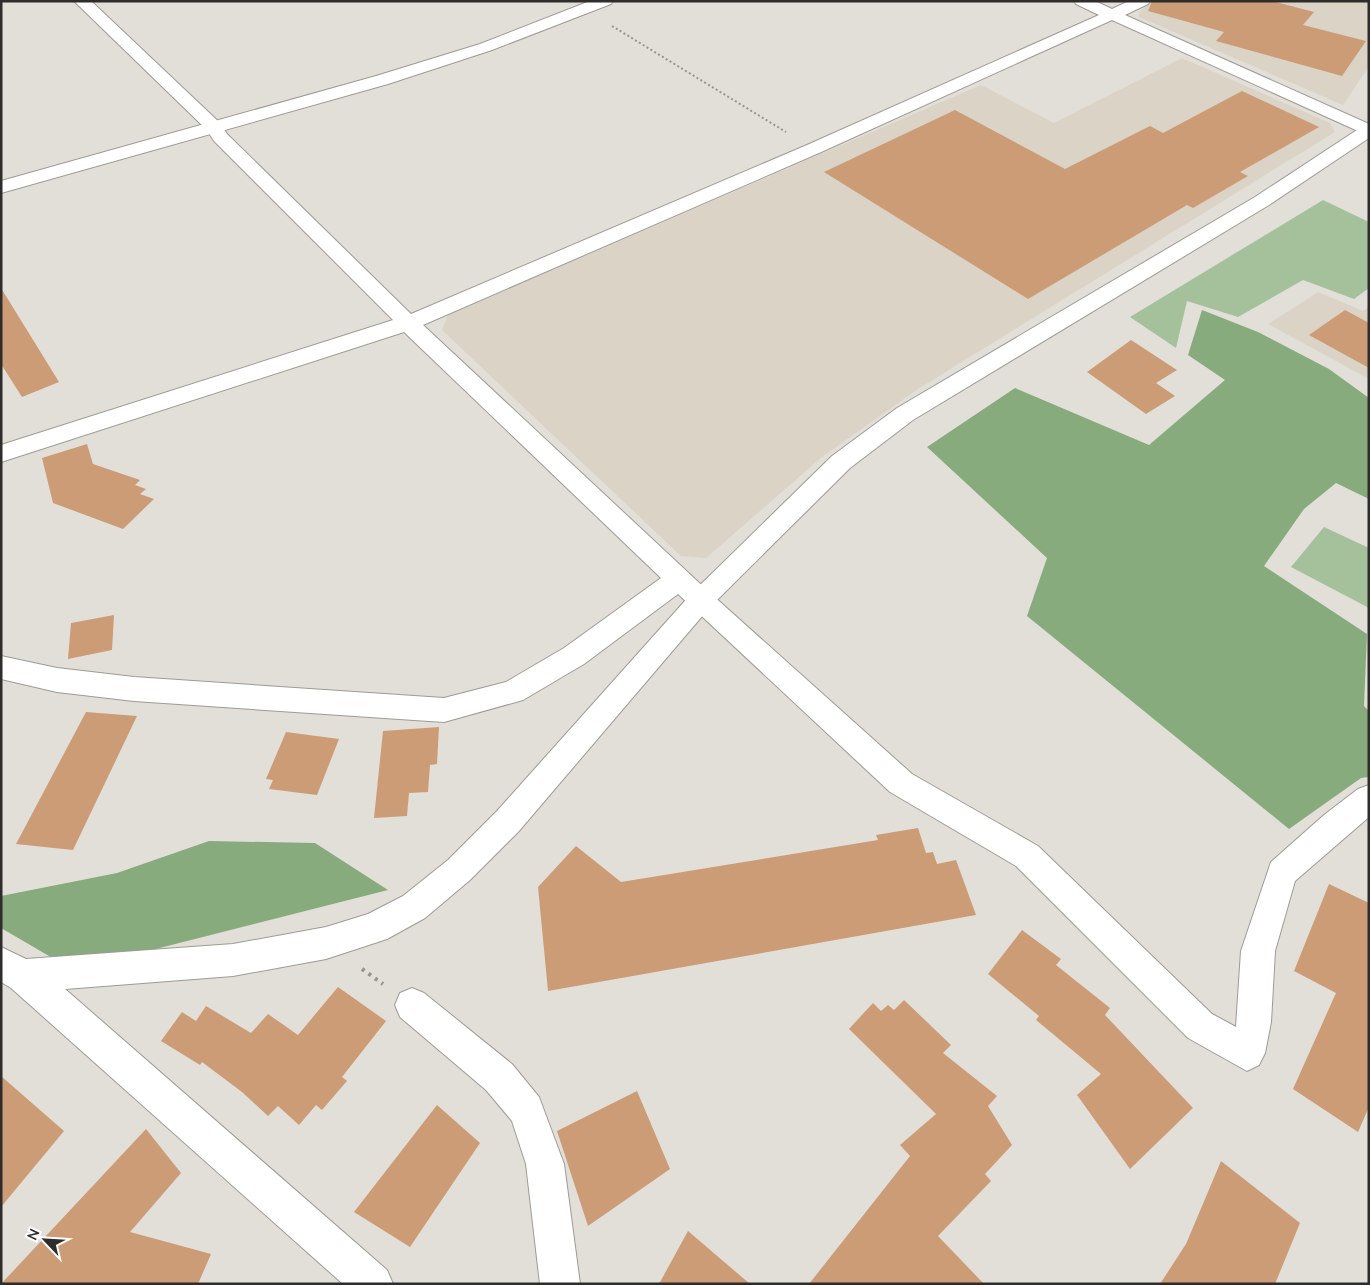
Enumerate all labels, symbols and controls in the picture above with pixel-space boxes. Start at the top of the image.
north arrow [20,1215,70,1265]
text: N [23,1226,44,1243]

